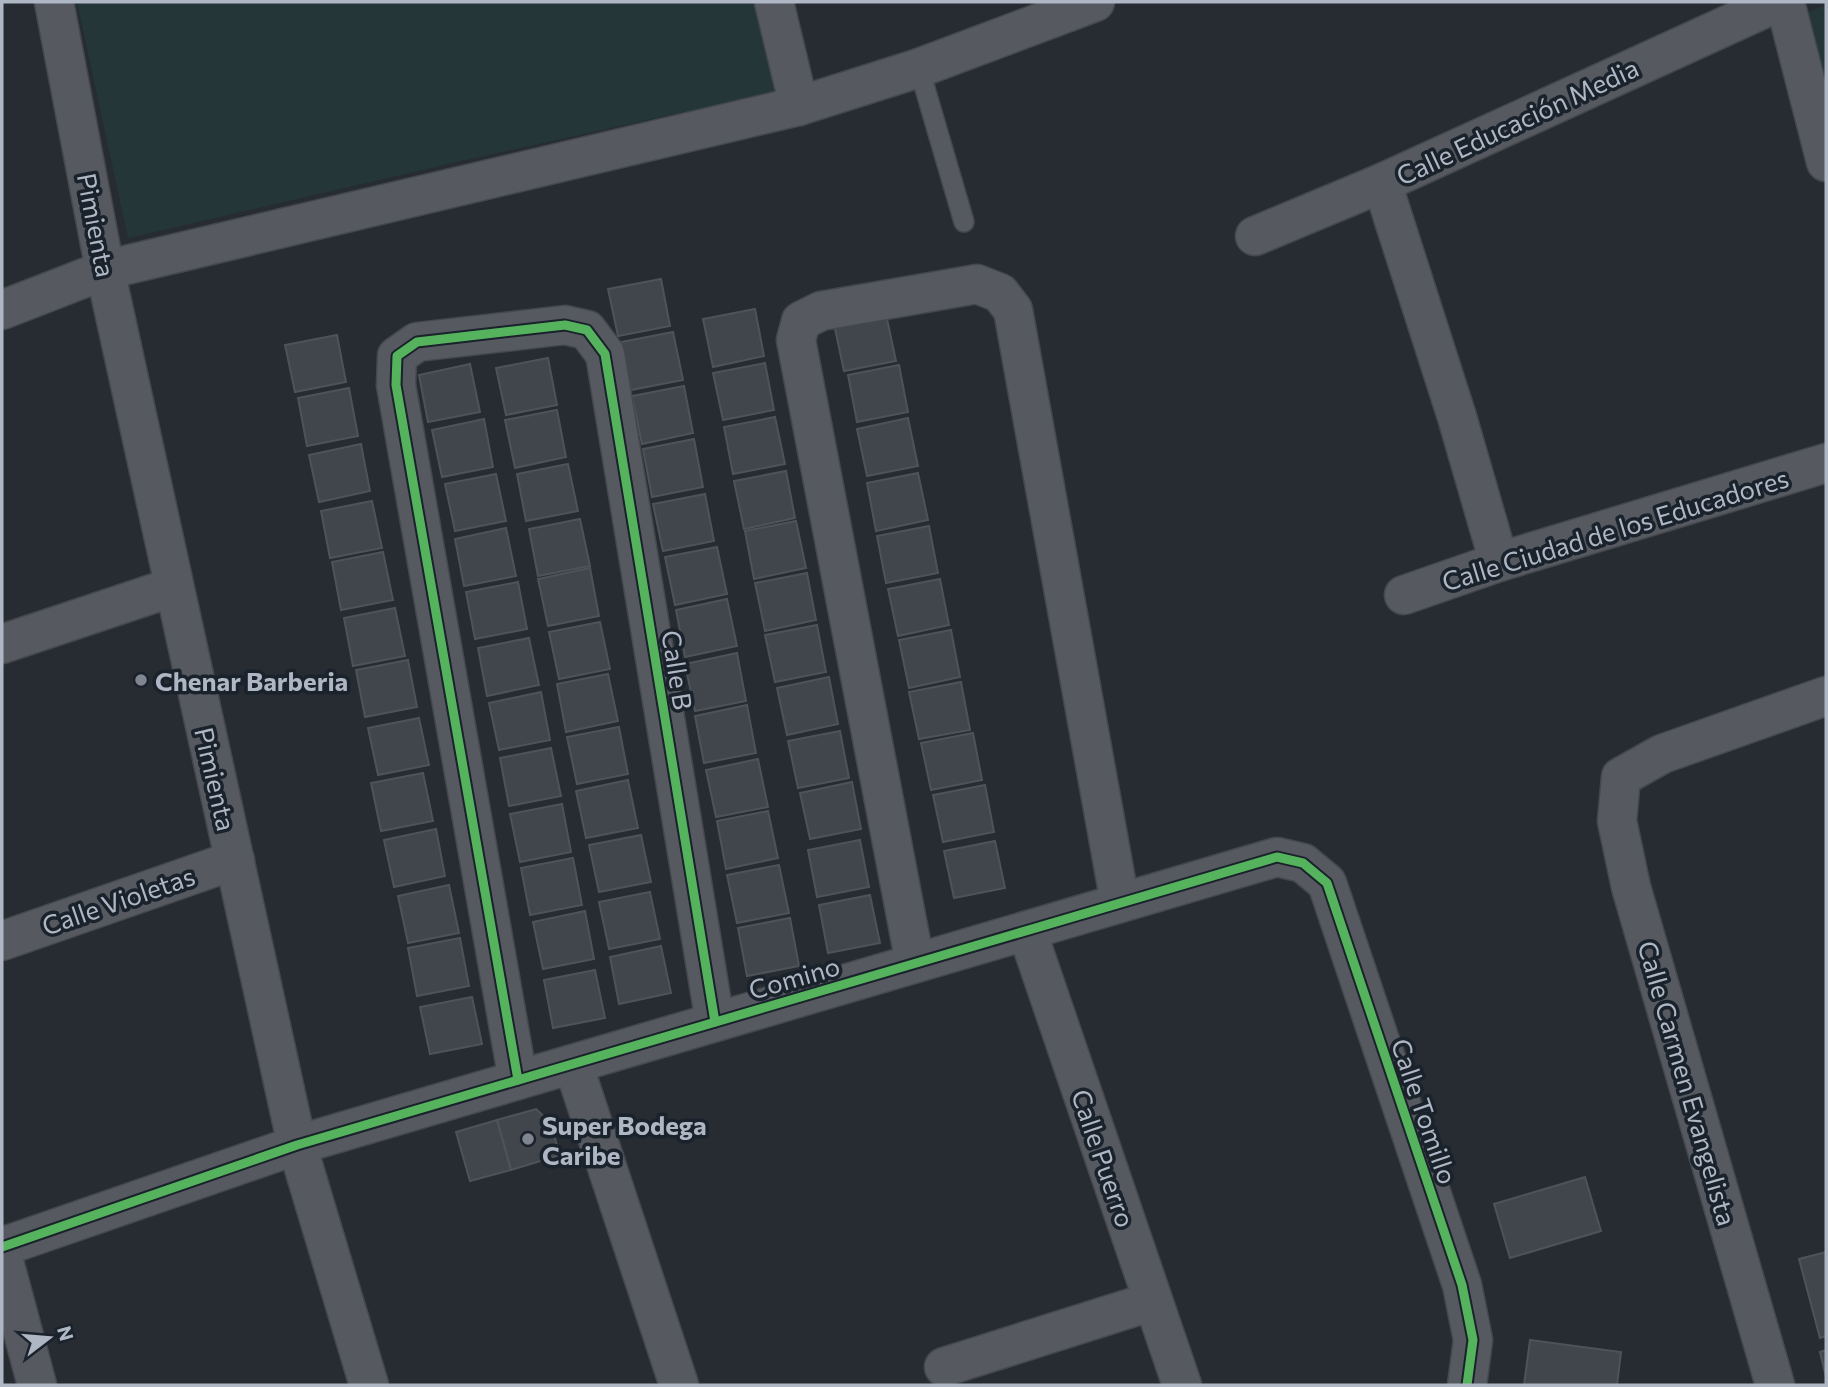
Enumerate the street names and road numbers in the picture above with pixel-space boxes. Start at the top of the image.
street label: Calle Educación Media [1391,51,1643,191]
street label: Pimienta [72,170,122,280]
street label: Calle Ciudad de los Educadores [1438,461,1792,597]
street label: Calle B [656,628,700,712]
street label: Pimienta [189,724,243,834]
street label: Calle Violetas [37,859,199,941]
street label: Calle Carmen Evangelista [1632,937,1744,1229]
street label: Comino [745,949,843,1005]
street label: Calle Tomillo [1386,1034,1464,1188]
street label: Calle Puerro [1066,1085,1142,1231]

